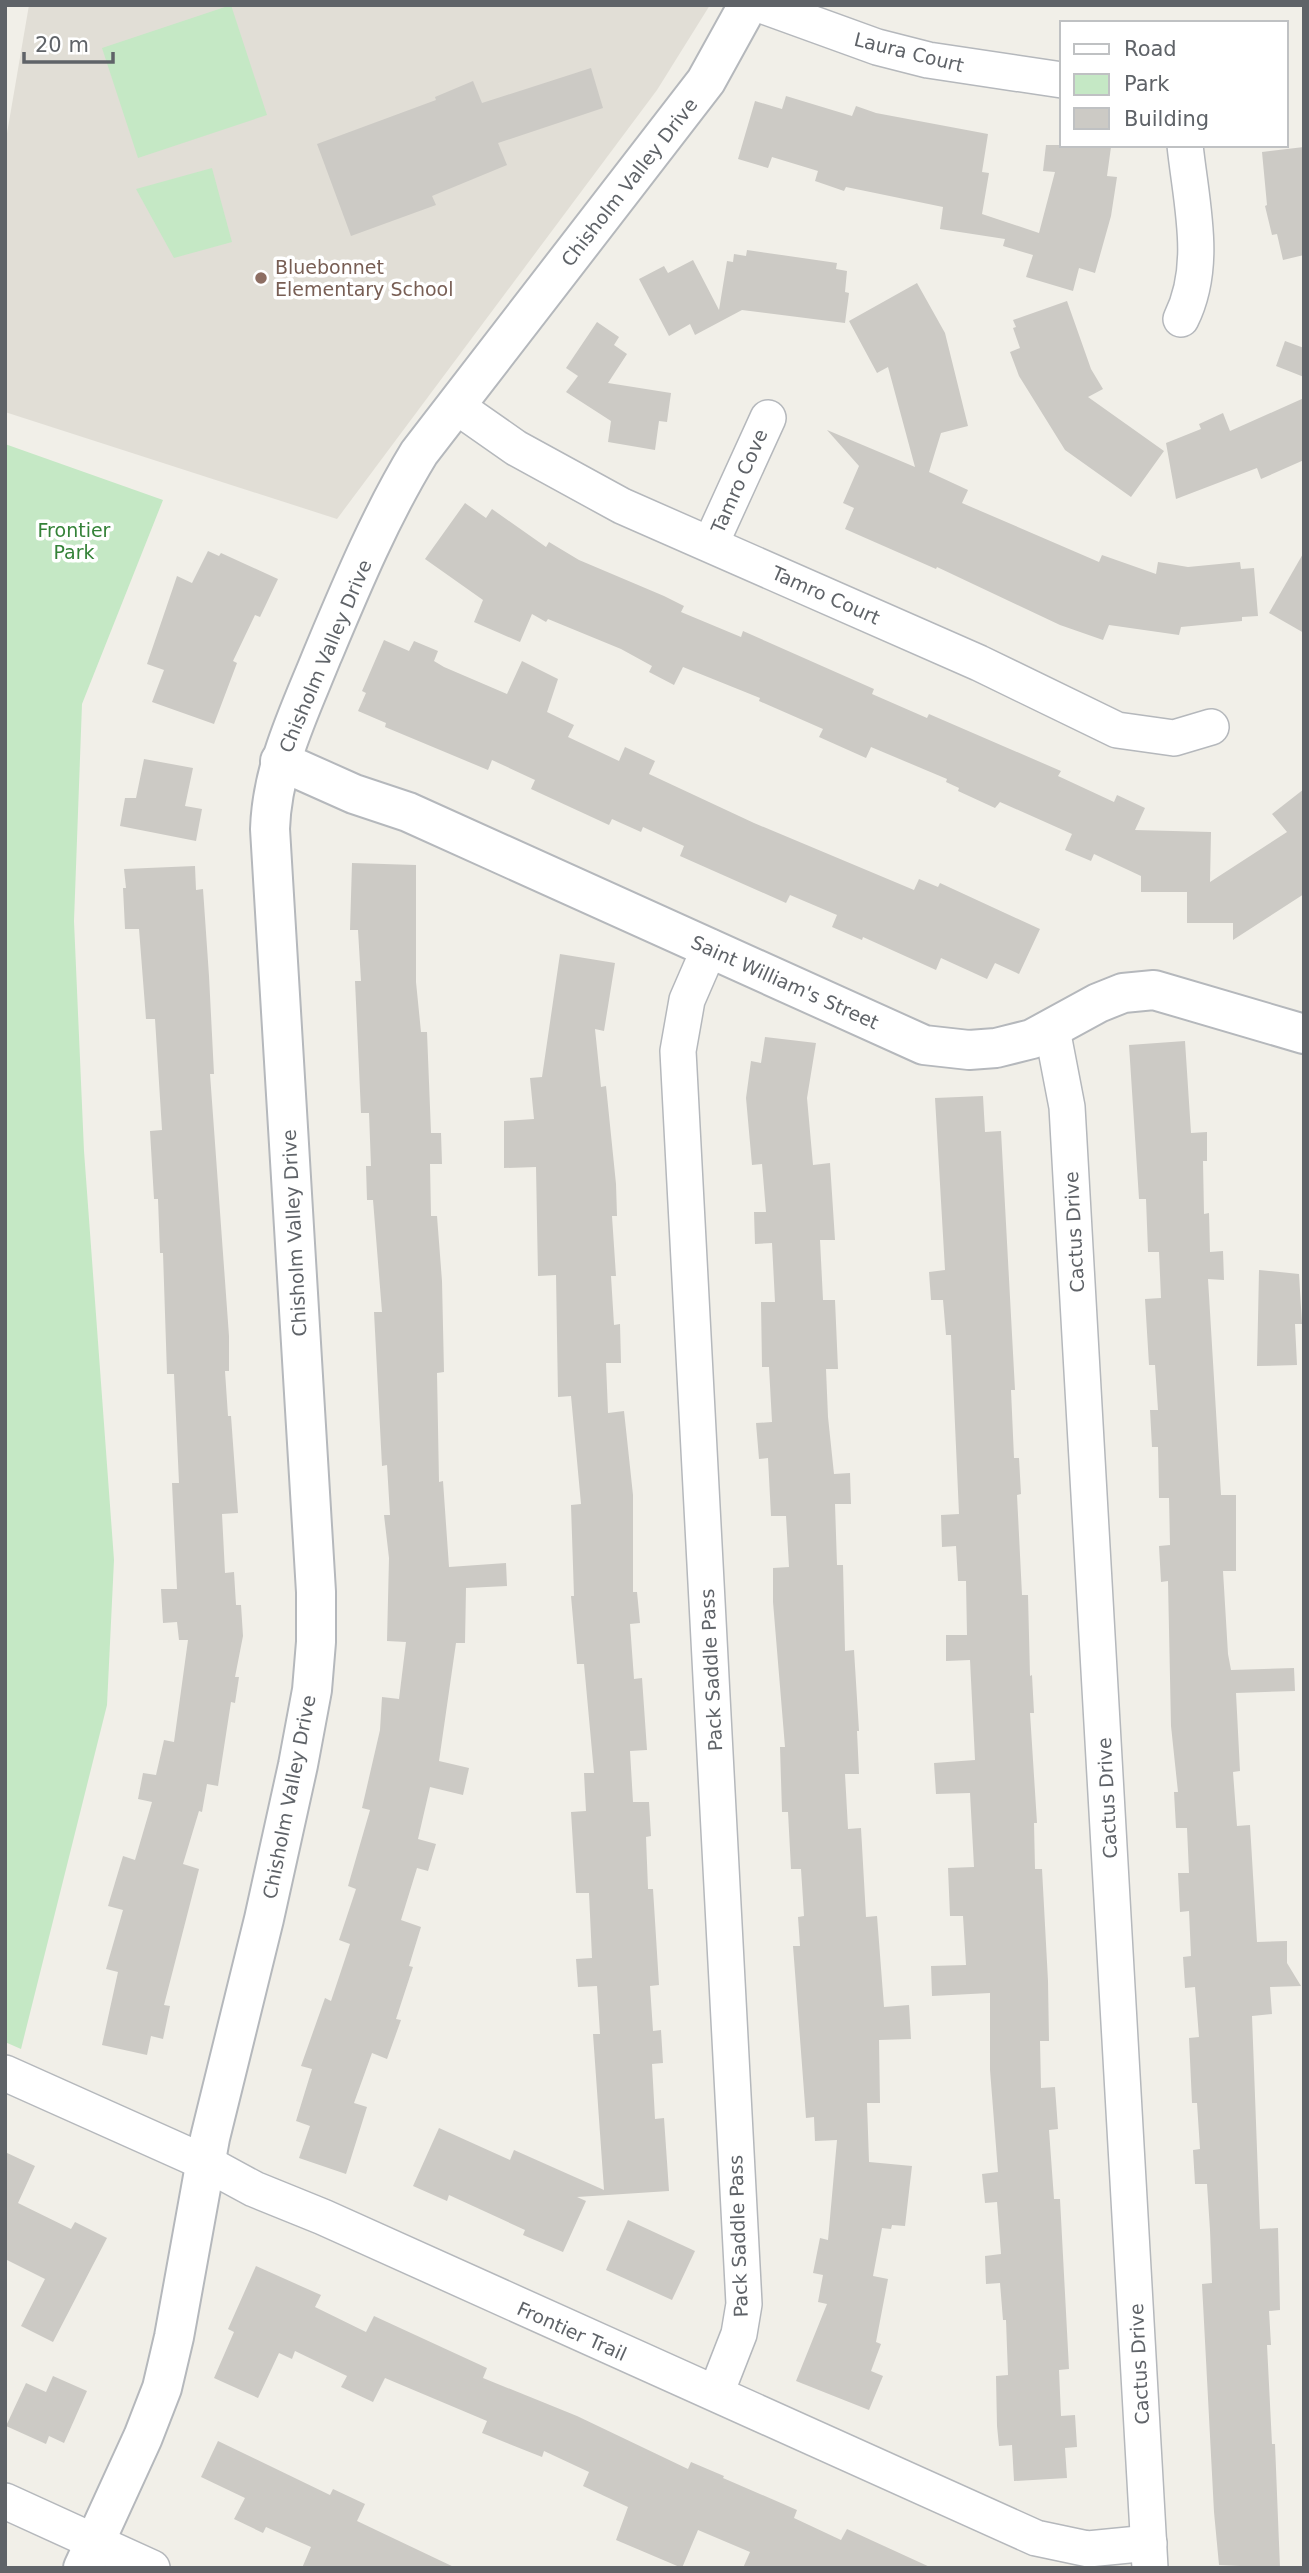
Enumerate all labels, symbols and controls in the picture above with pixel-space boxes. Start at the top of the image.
scale bar [24,21,114,65]
legend [1060,21,1288,147]
street label: Laura Court [852,28,966,76]
text: 20 m [35,33,89,57]
text: Road [1124,37,1177,61]
text: Park [1124,72,1170,96]
street label: Chisholm Valley Drive [557,94,701,270]
text: Building [1124,107,1209,131]
place label: Bluebonnet Elementary School [275,256,453,300]
marker: Bluebonnet Elementary School [253,270,269,286]
street label: Tamro Cove [706,426,772,537]
park label: Frontier Park [38,519,111,563]
street label: Chisholm Valley Drive [274,556,376,756]
street label: Tamro Court [768,561,883,629]
street label: Saint William's Street [688,931,882,1033]
street label: Chisholm Valley Drive [278,1129,310,1337]
street label: Cactus Drive [1060,1171,1088,1293]
street label: Pack Saddle Pass [696,1588,726,1752]
street label: Chisholm Valley Drive [258,1693,320,1901]
street label: Cactus Drive [1093,1737,1121,1859]
street label: Pack Saddle Pass [724,2154,752,2318]
street label: Frontier Trail [514,2297,630,2365]
street label: Cactus Drive [1125,2303,1153,2425]

